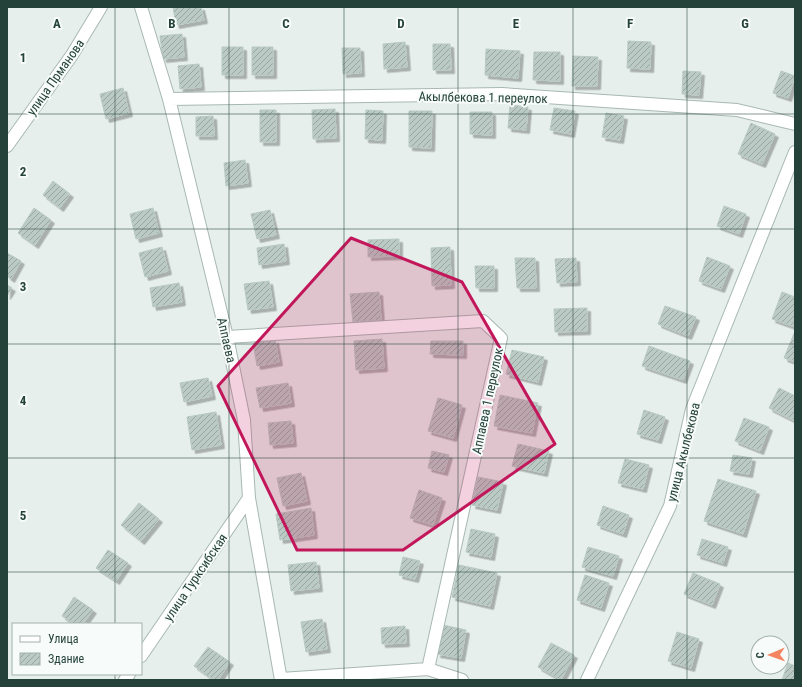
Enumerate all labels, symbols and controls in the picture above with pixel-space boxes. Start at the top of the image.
text: A [53,16,61,31]
text: B [168,16,176,31]
text: C [282,16,290,31]
text: D [397,16,405,31]
text: E [513,16,520,31]
text: F [627,16,633,31]
text: G [741,16,749,31]
street label: улица Прманова [24,36,87,118]
text: 1 [20,50,26,65]
street label: Акылбекова 1 переулок [418,89,548,106]
text: 2 [20,164,27,179]
text: 3 [20,279,26,294]
street label: Аппаева [214,316,239,364]
street label: Аппаева 1 переулок [469,346,506,455]
text: 4 [20,393,27,408]
street label: улица Акылбекова [664,401,703,503]
text: 5 [20,508,27,523]
street label: улица Турксибская [161,531,230,624]
legend [12,623,142,675]
text: Улица [48,632,79,646]
north arrow [750,635,790,675]
text: Здание [48,652,85,666]
text: С [754,652,767,659]

